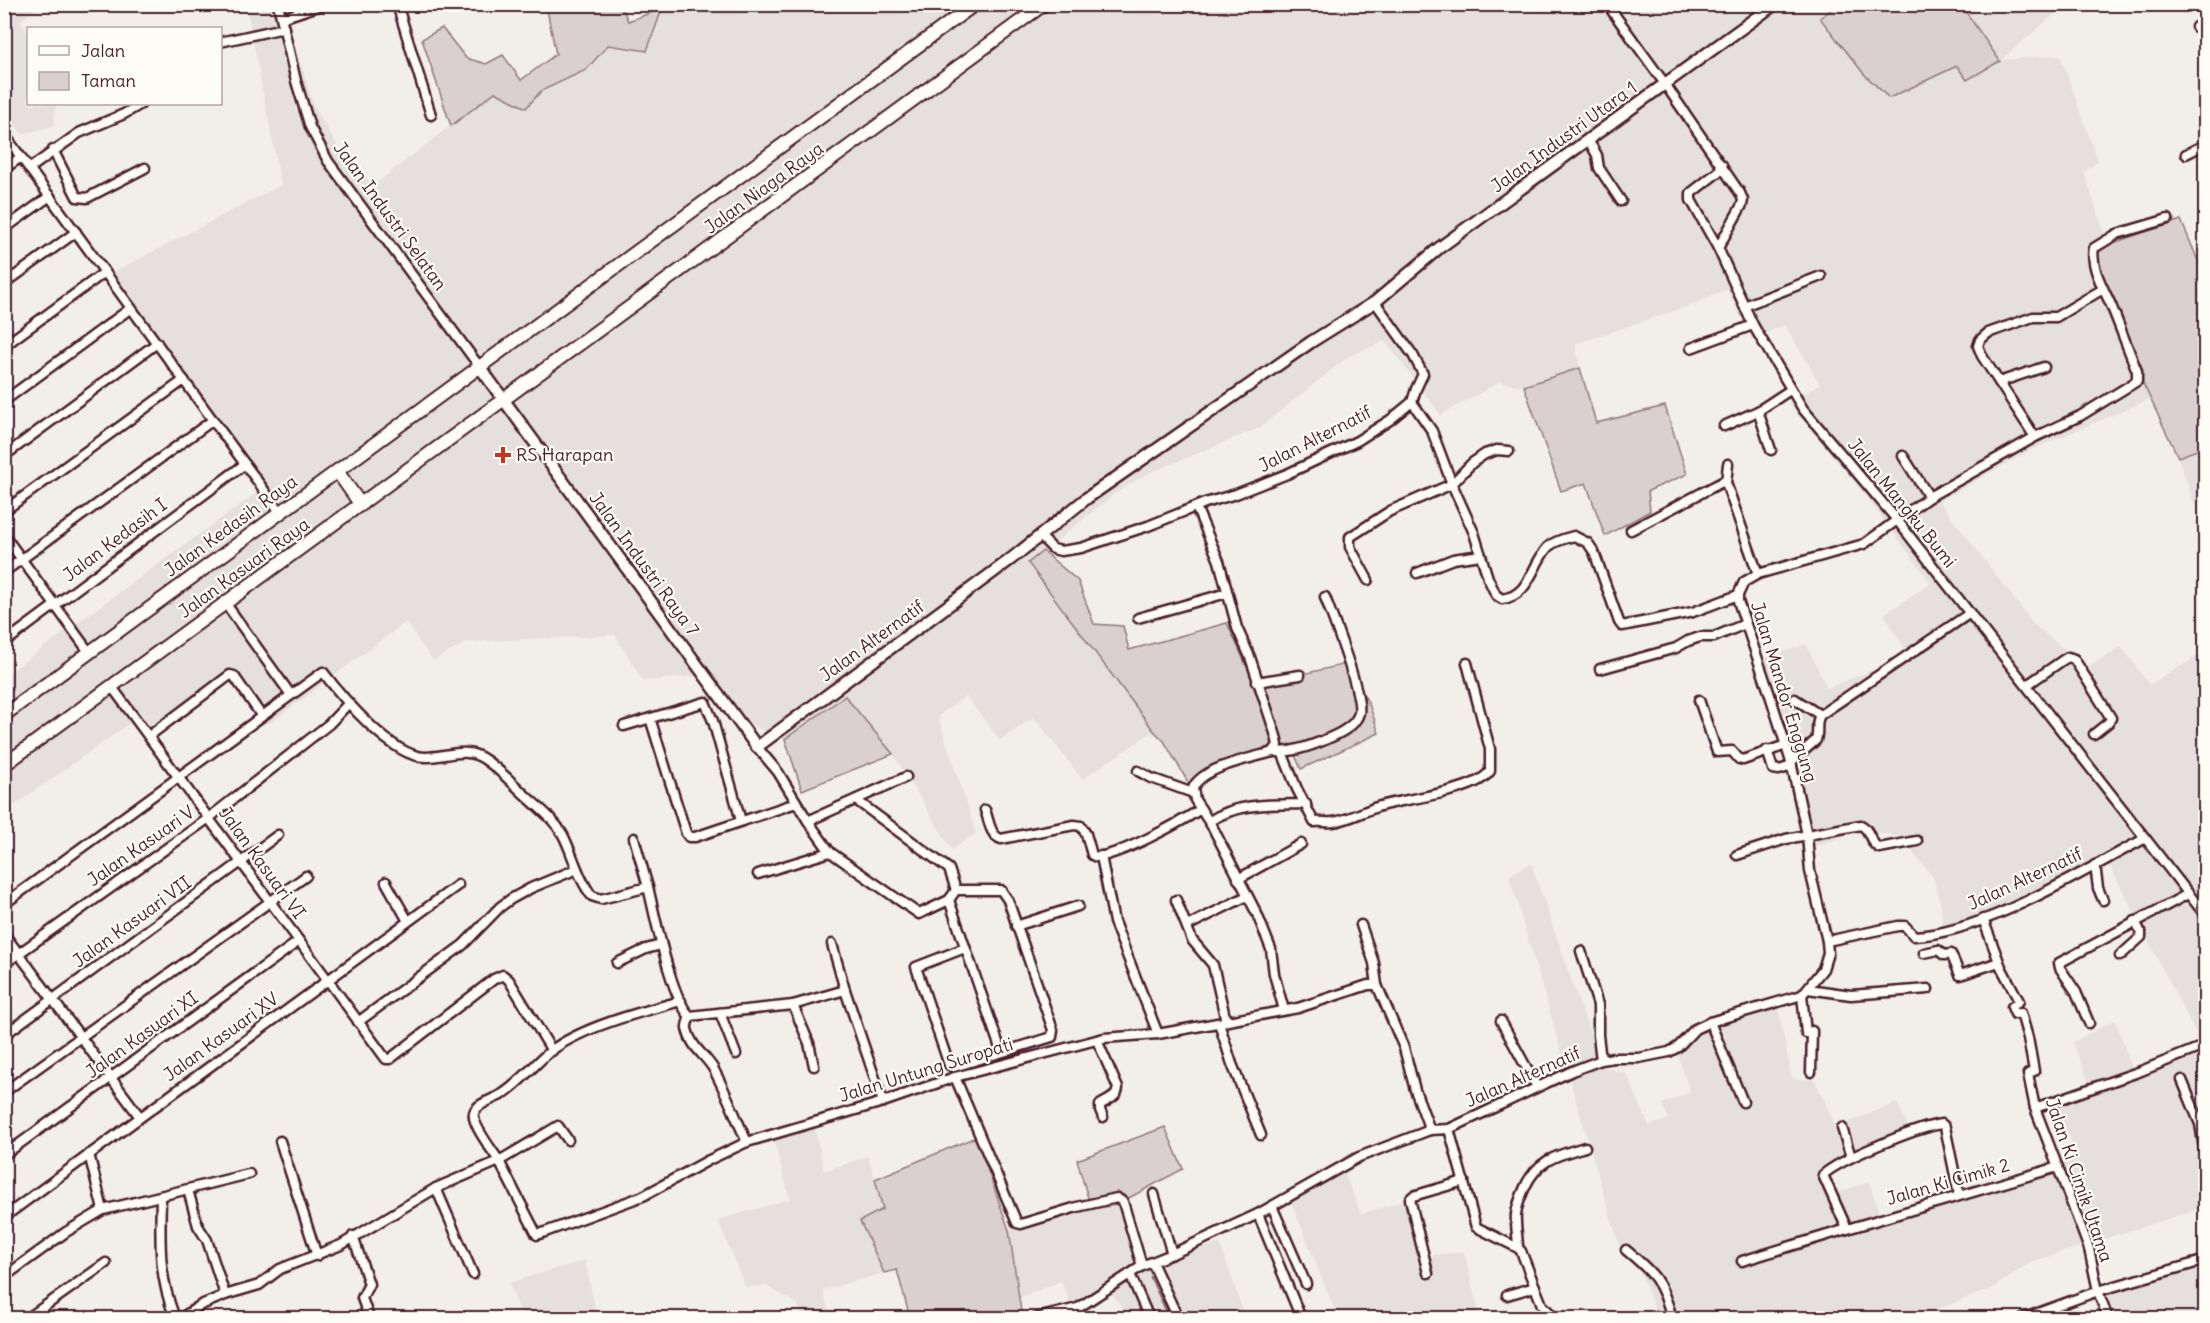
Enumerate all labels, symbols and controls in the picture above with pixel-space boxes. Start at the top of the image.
legend [27,27,222,105]
text: Jalan [81,39,125,62]
text: Taman [81,69,136,92]
street label: Jalan Industri Utara 1 [1486,76,1641,197]
street label: Jalan Industri Selatan [329,137,452,295]
street label: Jalan Niaga Raya [700,137,828,239]
street label: Jalan Alternatif [1254,400,1376,477]
street label: Jalan Mangku Bumi [1843,433,1962,572]
place label: RS Harapan [516,443,613,466]
marker: RS Harapan [494,446,512,464]
street label: Jalan Kedasih Raya [160,470,302,582]
street label: Jalan Industri Raya 7 [584,487,705,640]
street label: Jalan Kedasih I [58,493,171,586]
street label: Jalan Kasuari Raya [174,512,314,623]
street label: Jalan Alternatif [815,594,929,686]
street label: Jalan Mandor Enggung [1746,599,1823,785]
street label: Jalan Kasuari V [83,800,199,891]
street label: Jalan Kasuari VI [214,802,311,924]
street label: Jalan Alternatif [1964,842,2087,915]
street label: Jalan Kasuari VII [68,871,196,972]
street label: Jalan Kasuari XI [81,986,203,1083]
street label: Jalan Kasuari XV [159,987,283,1086]
street label: Jalan Untung Suropati [836,1032,1016,1107]
street label: Jalan Alternatif [1462,1040,1585,1112]
street label: Jalan Ki Cimik Utama [2041,1095,2118,1265]
street label: Jalan Ki Cimik 2 [1884,1153,2012,1210]

